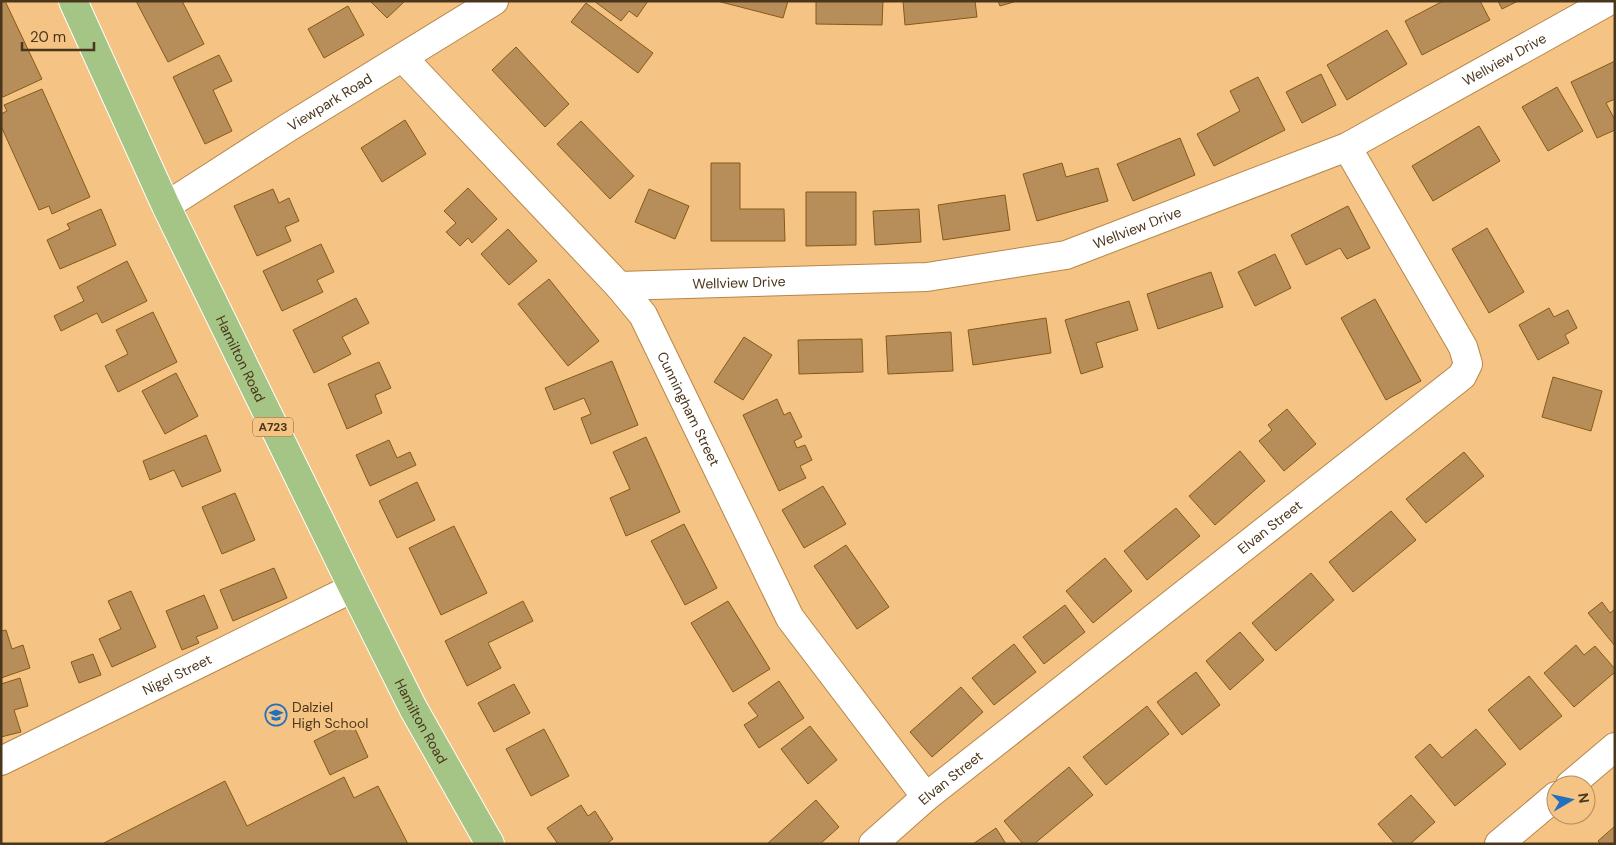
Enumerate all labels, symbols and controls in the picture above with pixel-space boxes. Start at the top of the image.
scale bar [22,20,95,52]
text: 20 m [30,27,66,47]
street label: Wellview Drive [1459,29,1549,90]
street label: Viewpark Road [284,69,375,135]
street label: Wellview Drive [1090,203,1184,253]
street label: Wellview Drive [692,272,786,293]
street label: Hamilton Road [212,312,269,405]
street label: Cunningham Street [653,349,724,469]
road number: A723 [253,418,293,437]
street label: Elvan Street [1234,496,1306,558]
street label: Nigel Street [139,650,215,699]
street label: Hamilton Road [391,676,452,767]
place label: Dalziel High School [292,698,368,732]
school or university icon: Dalziel High School [264,703,288,727]
street label: Elvan Street [914,747,986,809]
north arrow [1546,775,1596,825]
text: N [1574,792,1594,804]

